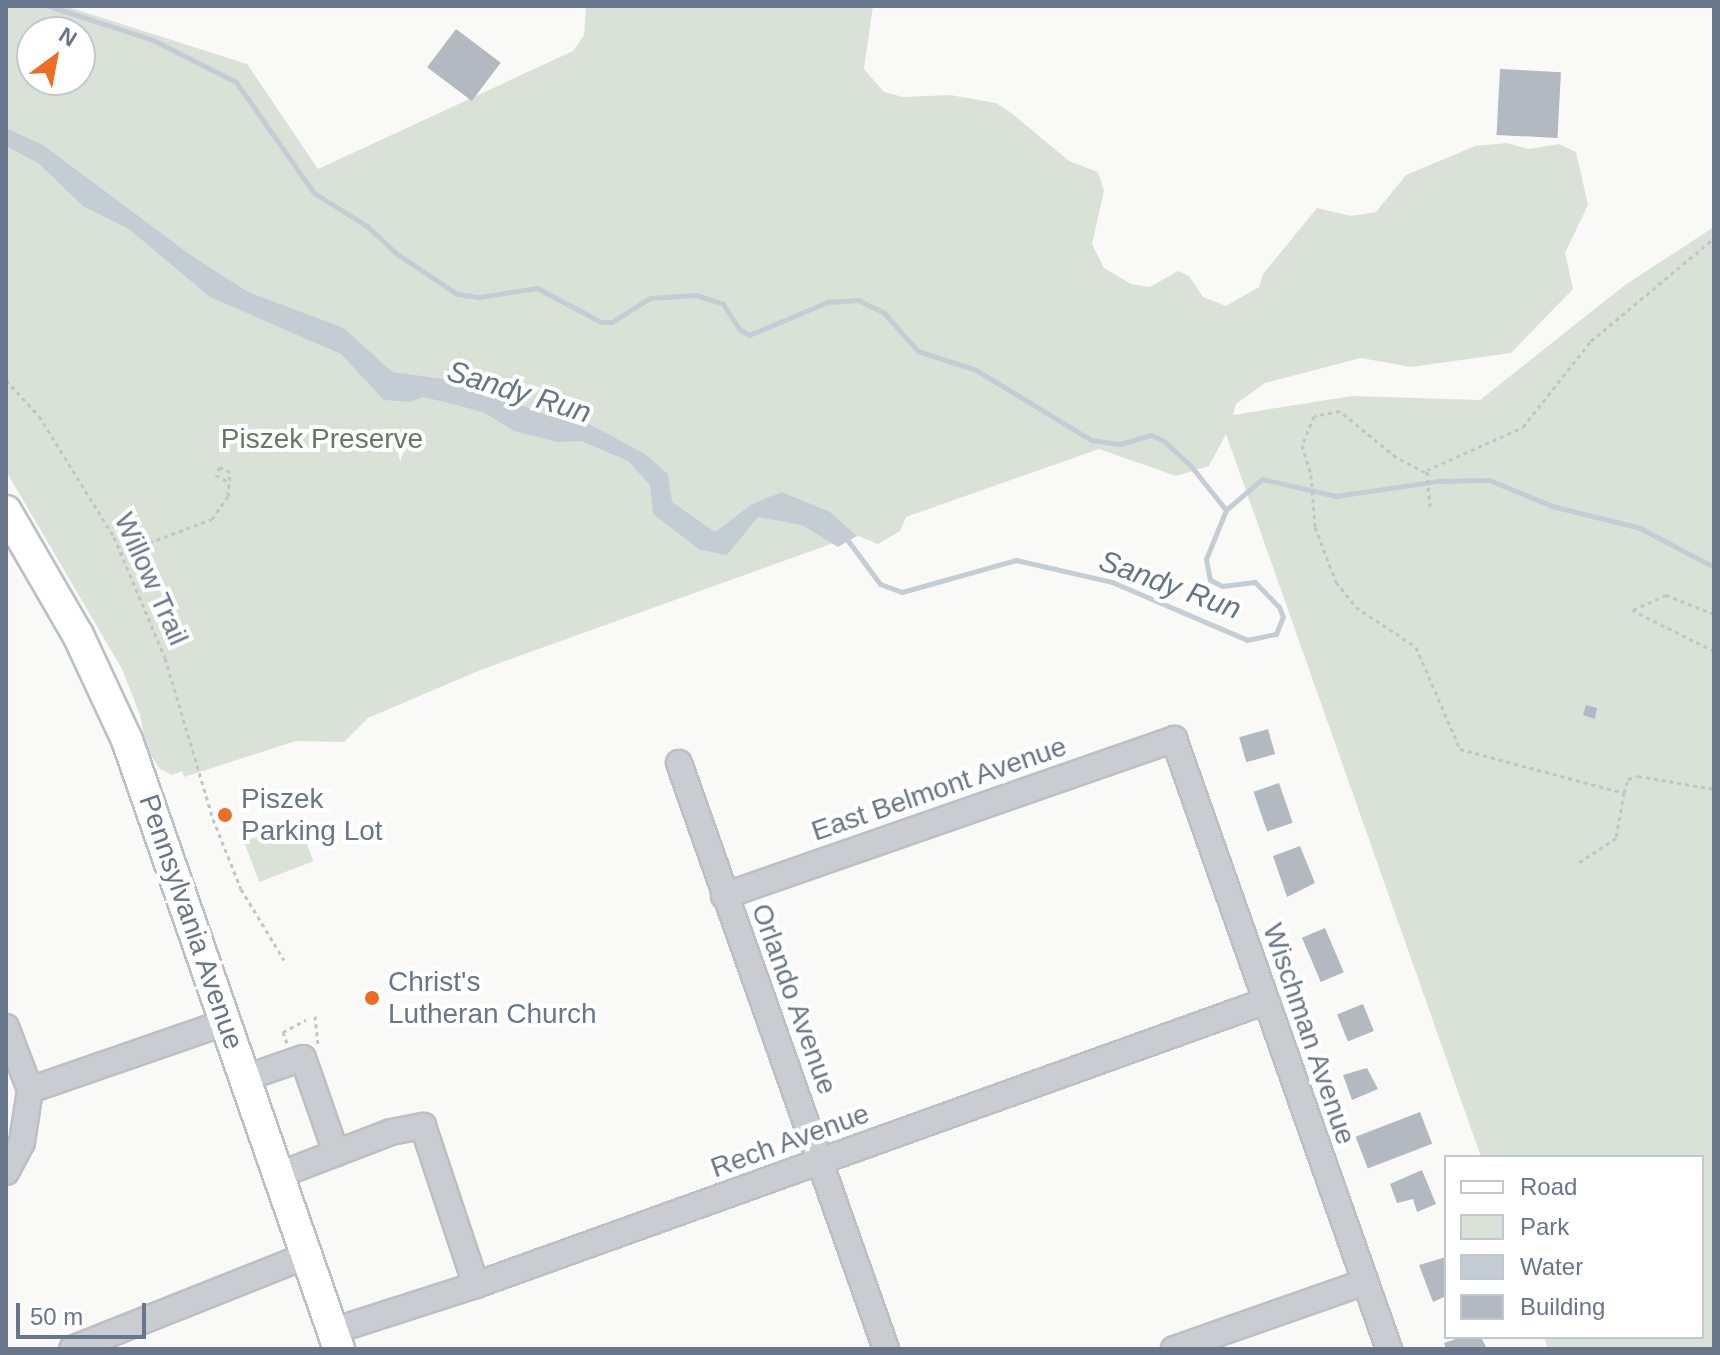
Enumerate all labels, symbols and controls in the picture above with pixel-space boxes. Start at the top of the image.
north arrow [16,16,96,96]
text: N [55,22,81,52]
water label: Sandy Run [443,353,595,431]
park label: Piszek Preserve [221,422,423,456]
street label: Willow Trail [107,507,195,651]
water label: Sandy Run [1094,543,1246,627]
street label: East Belmont Avenue [806,729,1072,849]
place label: Piszek Parking Lot [241,782,383,848]
street label: Pennsylvania Avenue [131,789,251,1055]
marker: Piszek Parking Lot [216,806,234,824]
street label: Orlando Avenue [744,898,844,1100]
street label: Wischman Avenue [1255,918,1363,1150]
place label: Christ's Lutheran Church [388,965,597,1031]
marker: Christ's Lutheran Church [363,989,381,1007]
street label: Rech Avenue [706,1097,874,1185]
legend [1444,1155,1704,1339]
text: Road [1520,1173,1577,1200]
text: Park [1520,1213,1569,1240]
text: Water [1520,1253,1583,1280]
scale bar [20,1287,150,1337]
text: Building [1520,1293,1605,1320]
text: 50 m [30,1303,83,1330]

